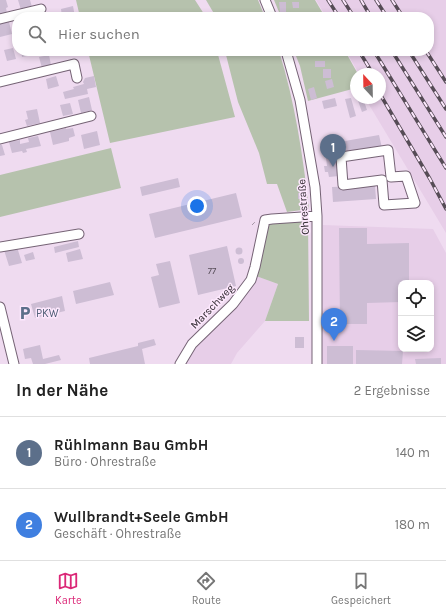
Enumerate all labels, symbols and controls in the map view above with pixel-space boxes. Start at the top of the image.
search box [12,12,434,56]
icon: search [26,23,48,45]
text: Hier suchen [58,25,140,43]
north arrow [350,68,386,104]
pin: 1 [320,134,346,167]
street label: Ohrestraße [295,178,312,235]
your location [187,196,207,216]
house number: 77 [208,266,217,276]
map controls [398,280,434,352]
button: locate [398,280,434,316]
street label: Marschweg [188,281,237,331]
parking icon: PKW [17,305,33,321]
place label: PKW [36,307,59,320]
pin: 2 [321,308,347,341]
button: layers [398,316,434,352]
text: In der Nähe [16,380,108,400]
text: 2 Ergebnisse [354,383,430,398]
text: Rühlmann Bau GmbH [54,436,208,454]
text: 1 [27,445,31,460]
text: 140 m [395,445,430,460]
text: Büro · Ohrestraße [54,454,156,469]
text: Wullbrandt+Seele GmbH [54,508,229,526]
text: 2 [25,517,33,532]
text: 180 m [395,517,430,532]
text: Geschäft · Ohrestraße [54,526,181,541]
tab: Karte [55,570,82,607]
tab: Route [192,570,221,607]
tab: Gespeichert [331,570,391,607]

